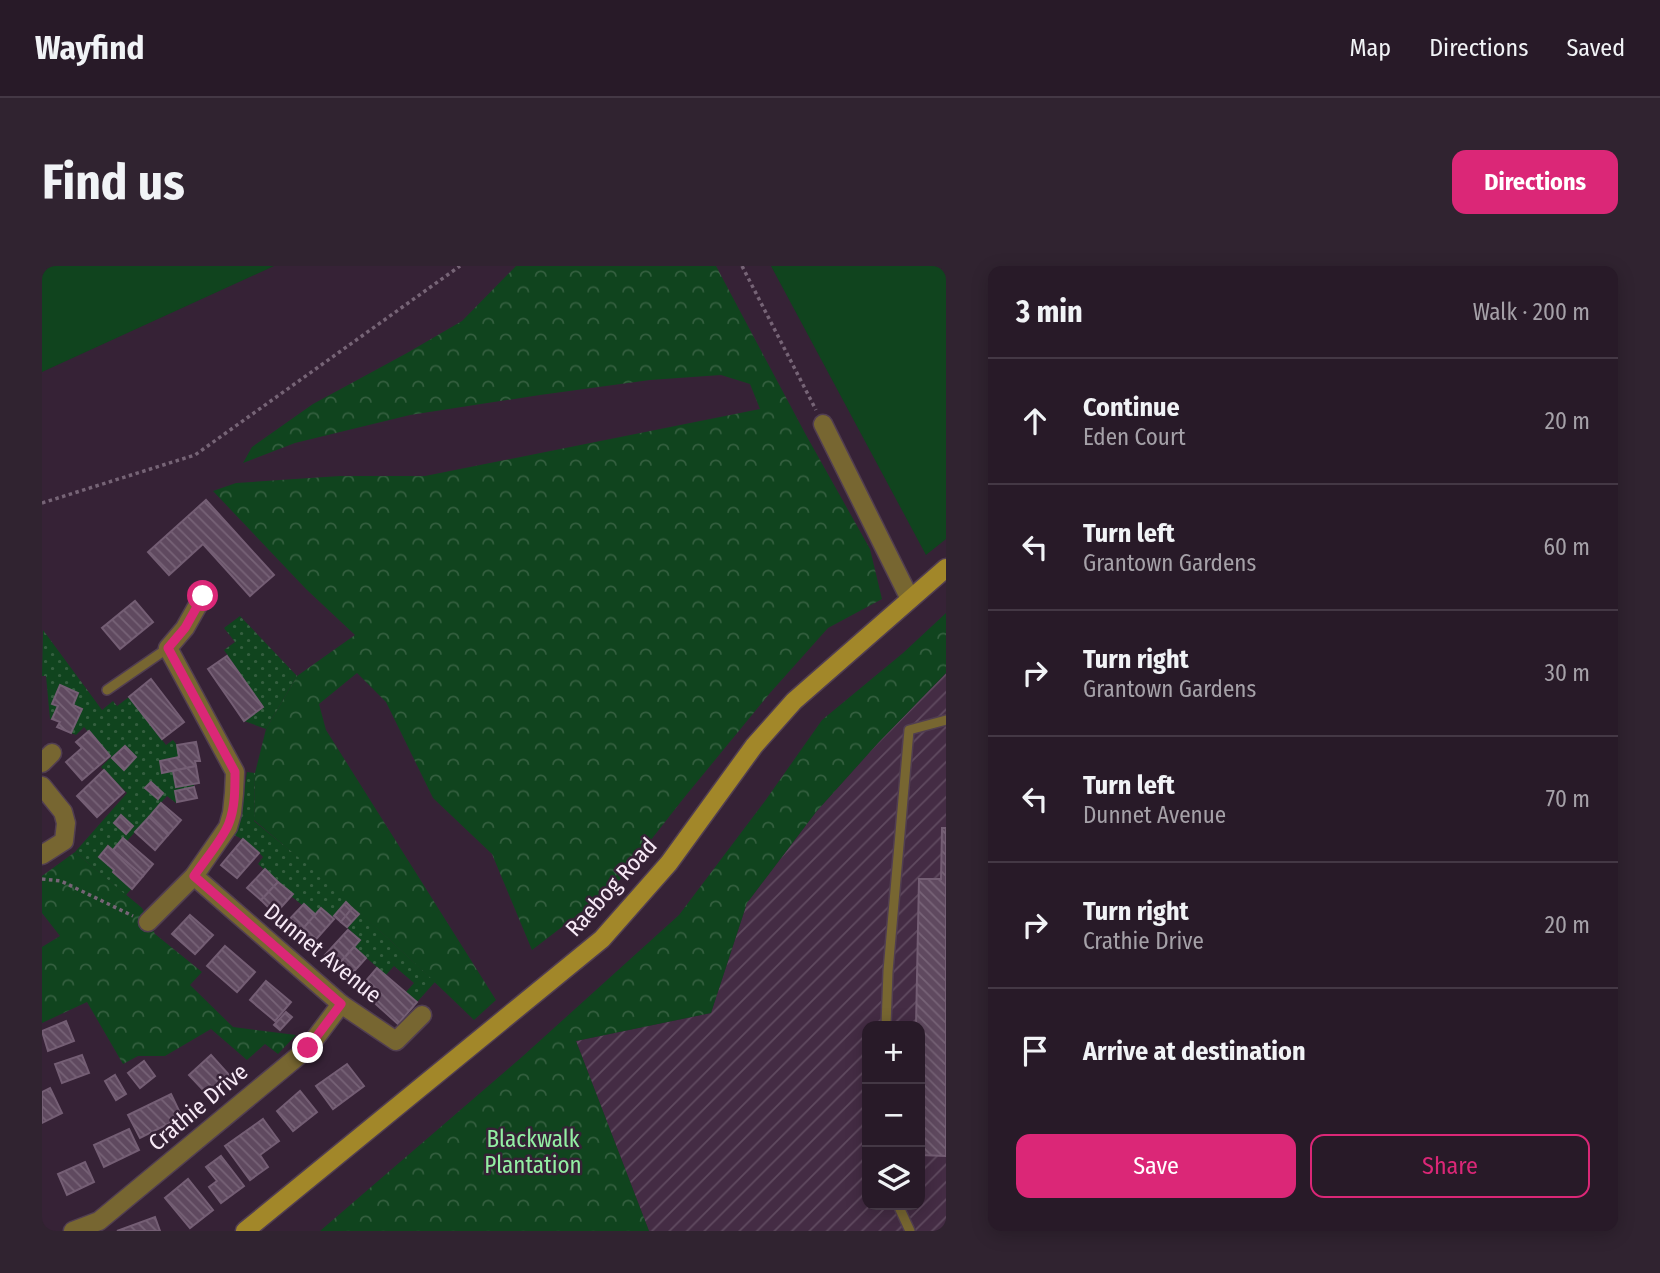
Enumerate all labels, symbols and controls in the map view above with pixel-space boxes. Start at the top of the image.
text: Wayfind [35,28,144,68]
text: Map [1350,34,1391,62]
text: Directions [1429,34,1528,62]
text: Saved [1566,34,1625,62]
button: Directions [1452,150,1618,214]
text: Find us [42,153,185,212]
text: 3 min [1016,294,1083,330]
text: Walk · 200 m [1473,298,1590,326]
text: Continue [1083,392,1180,423]
icon: ahead [1016,402,1054,440]
text: 20 m [1545,407,1590,435]
text: Eden Court [1083,423,1185,451]
text: Turn left [1083,518,1175,549]
icon: left [1016,528,1054,566]
text: 60 m [1544,533,1590,561]
text: Grantown Gardens [1083,549,1256,577]
route start [187,580,218,611]
text: Turn right [1083,644,1189,675]
icon: right [1016,654,1054,692]
text: 30 m [1545,659,1590,687]
text: Grantown Gardens [1083,675,1256,703]
text: Turn left [1083,770,1175,801]
icon: left [1016,780,1054,818]
text: 70 m [1546,785,1590,813]
text: Dunnet Avenue [1083,801,1226,829]
street label: Raebog Road [559,832,663,942]
text: Turn right [1083,896,1189,927]
street label: Dunnet Avenue [259,897,387,1009]
icon: right [1016,906,1054,944]
text: 20 m [1545,911,1590,939]
text: Crathie Drive [1083,927,1204,955]
map controls [862,1021,925,1210]
button: + [862,1021,925,1084]
route end [292,1032,323,1063]
icon: arrive [1016,1032,1054,1070]
text: Arrive at destination [1083,1036,1306,1067]
street label: Crathie Drive [143,1057,253,1157]
button: − [862,1084,925,1147]
park label: Blackwalk Plantation [484,1125,582,1179]
button: Save [1016,1134,1296,1198]
button: Share [1310,1134,1590,1198]
button: layers [862,1147,925,1210]

